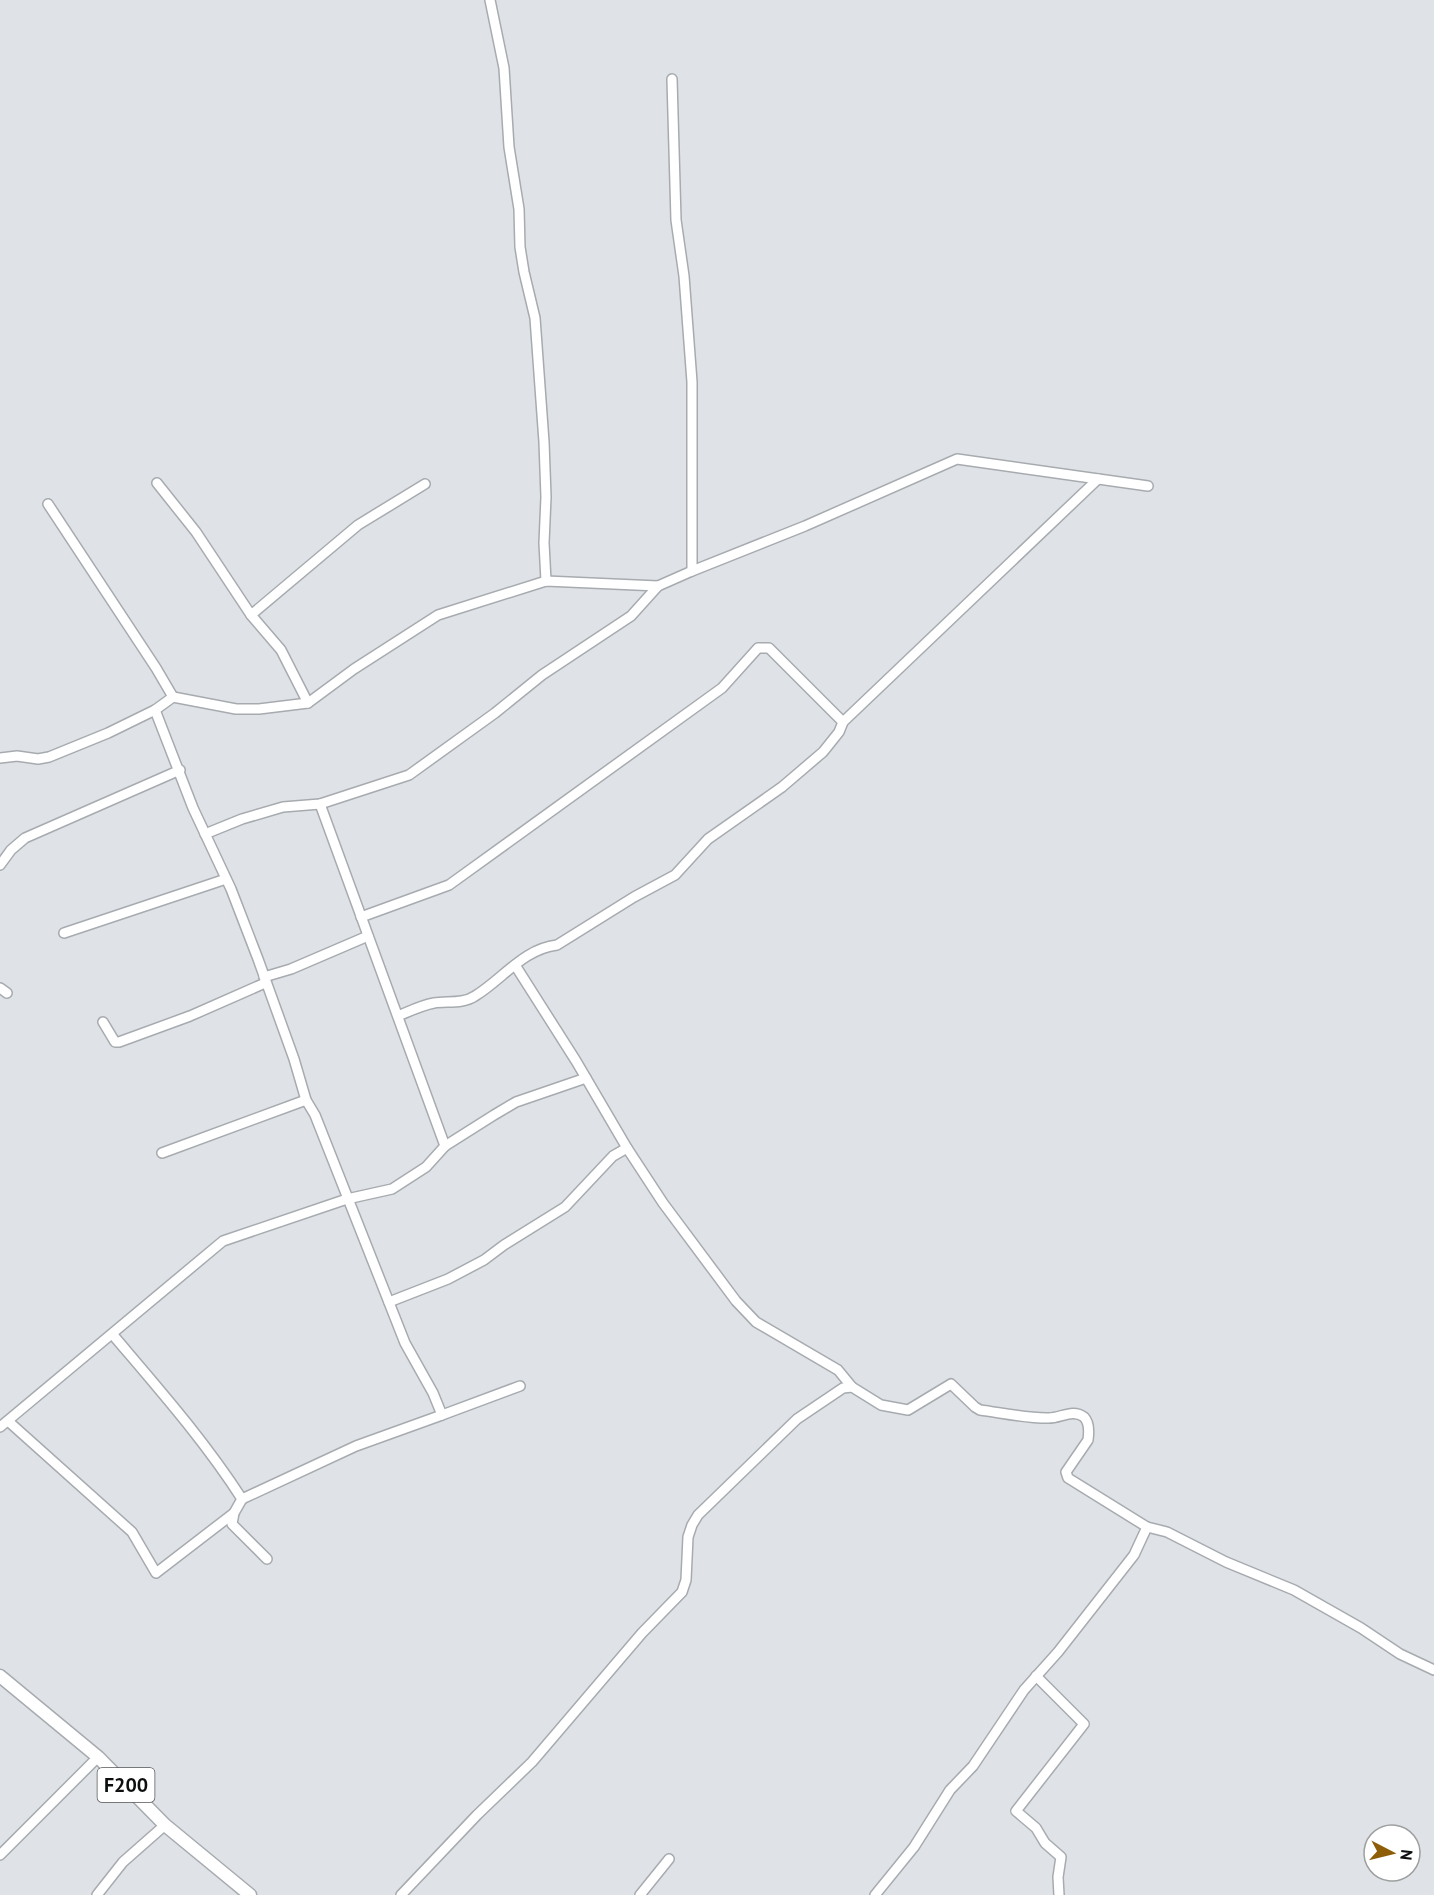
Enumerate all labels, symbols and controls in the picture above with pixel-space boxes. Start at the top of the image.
road number: F200 [98,1768,154,1802]
north arrow [1362,1823,1422,1883]
text: N [1396,1848,1417,1861]

